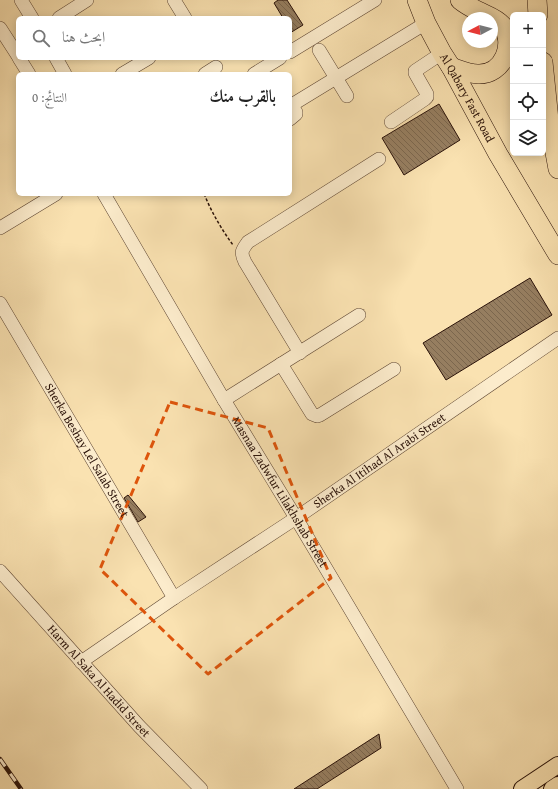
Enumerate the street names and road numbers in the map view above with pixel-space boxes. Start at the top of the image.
street label: Al Qabary Fast Road [436,49,499,146]
street label: Sherka Beshay Lel Salab Street [41,380,134,521]
street label: Sherka Al Itihad Al Arabi Street [309,408,449,512]
street label: Masnaa Zadwfur Lilakhshab Street [228,413,333,571]
street label: Harm Al Saka Al Hadid Street [44,621,155,741]

